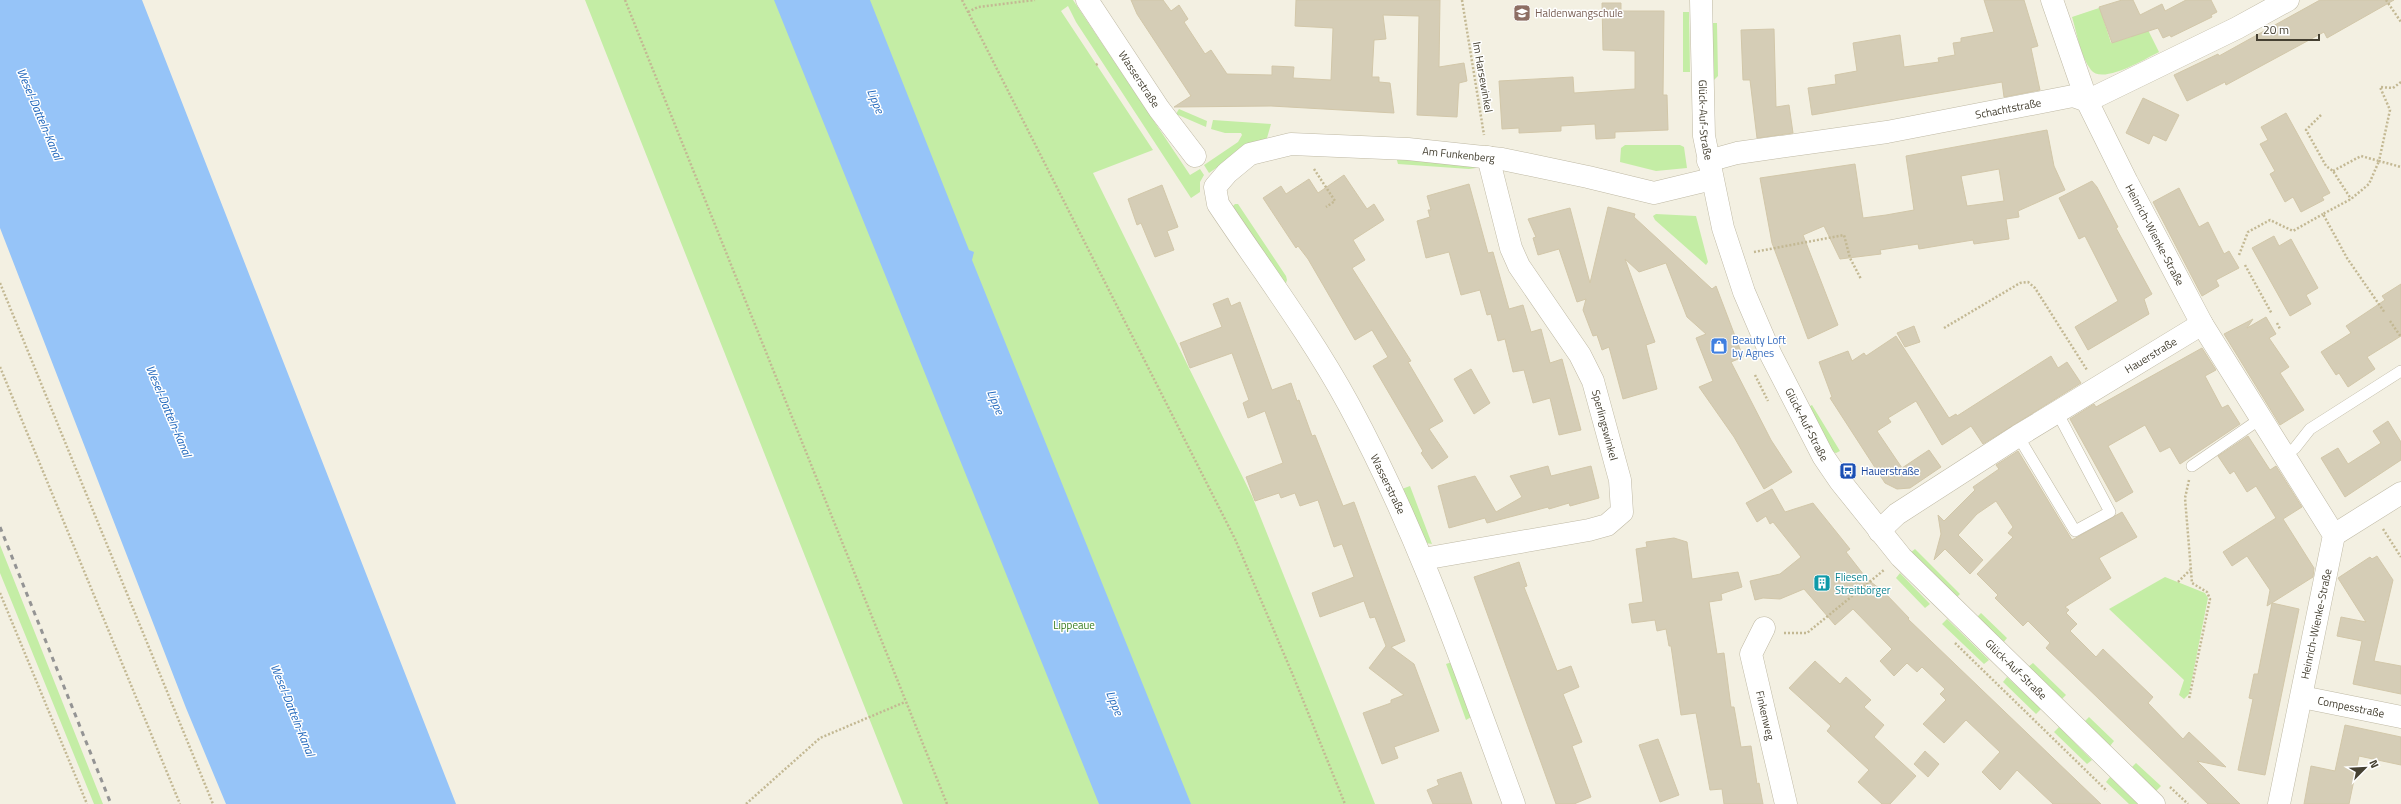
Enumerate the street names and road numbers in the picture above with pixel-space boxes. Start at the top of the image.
street label: Im Harsewinkel [1469,40,1497,114]
street label: Wasserstraße [1115,48,1164,111]
street label: Glück-Auf-Straße [1695,79,1717,162]
street label: Schachtstraße [1974,94,2043,123]
street label: Am Funkenberg [1422,143,1496,166]
street label: Heinrich-Wienke-Straße [2122,181,2189,289]
street label: Hauerstraße [2122,333,2180,377]
street label: Glück-Auf-Straße [1781,385,1833,465]
street label: Sperlingswinkel [1588,388,1622,462]
street label: Wasserstraße [1367,451,1410,517]
street label: Heinrich-Wienke-Straße [2296,567,2336,681]
street label: Glück-Auf-Straße [1982,635,2051,704]
street label: Finkenweg [1752,689,1779,742]
street label: Compesstraße [2316,692,2386,722]

